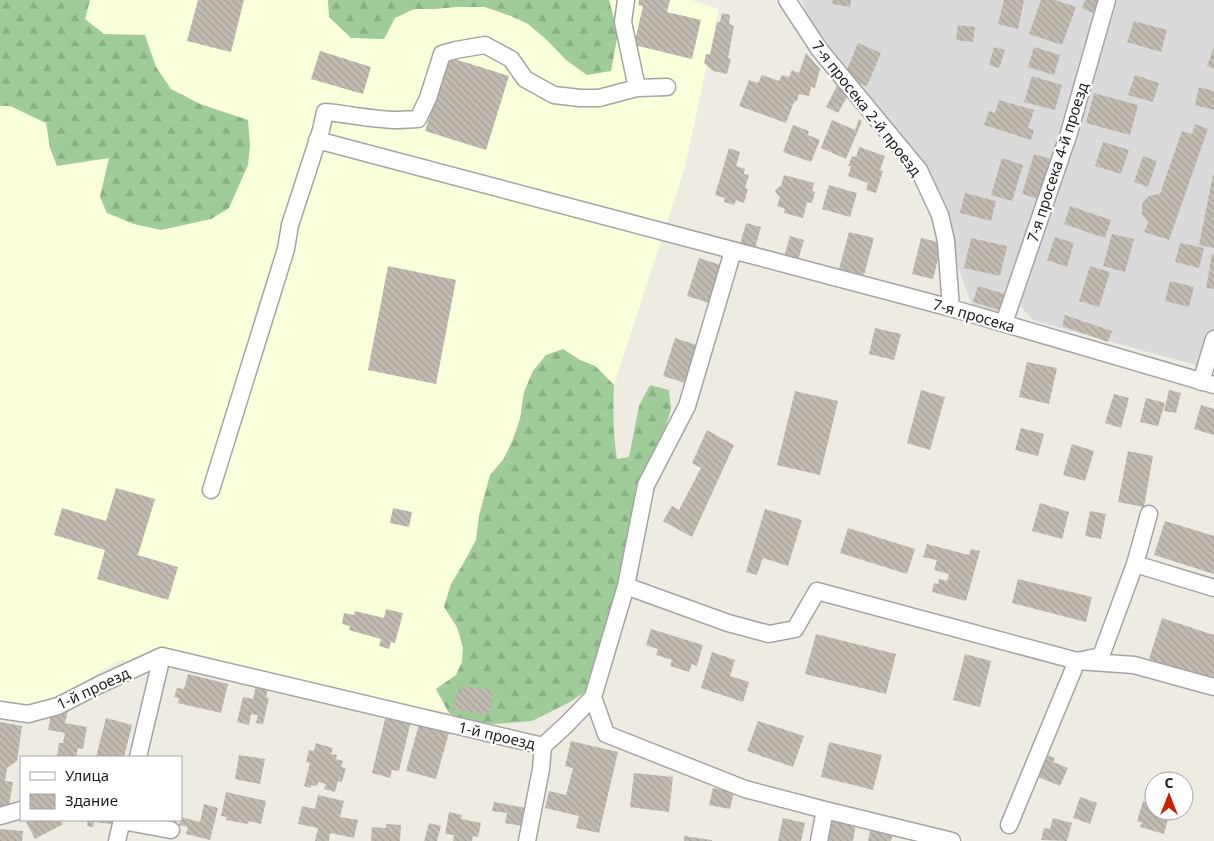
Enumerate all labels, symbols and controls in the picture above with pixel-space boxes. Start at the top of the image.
street label: 7-я просека 2-й проезд [808,36,926,180]
street label: 7-я просека 4-й проезд [1022,80,1092,244]
street label: 7-я просека [931,294,1017,336]
street label: 1-й проезд [53,662,133,714]
street label: 1-й проезд [457,716,537,754]
legend [20,756,182,821]
text: Улица [65,765,109,785]
north arrow [1144,771,1194,821]
text: С [1164,773,1174,792]
text: Здание [65,790,118,810]

